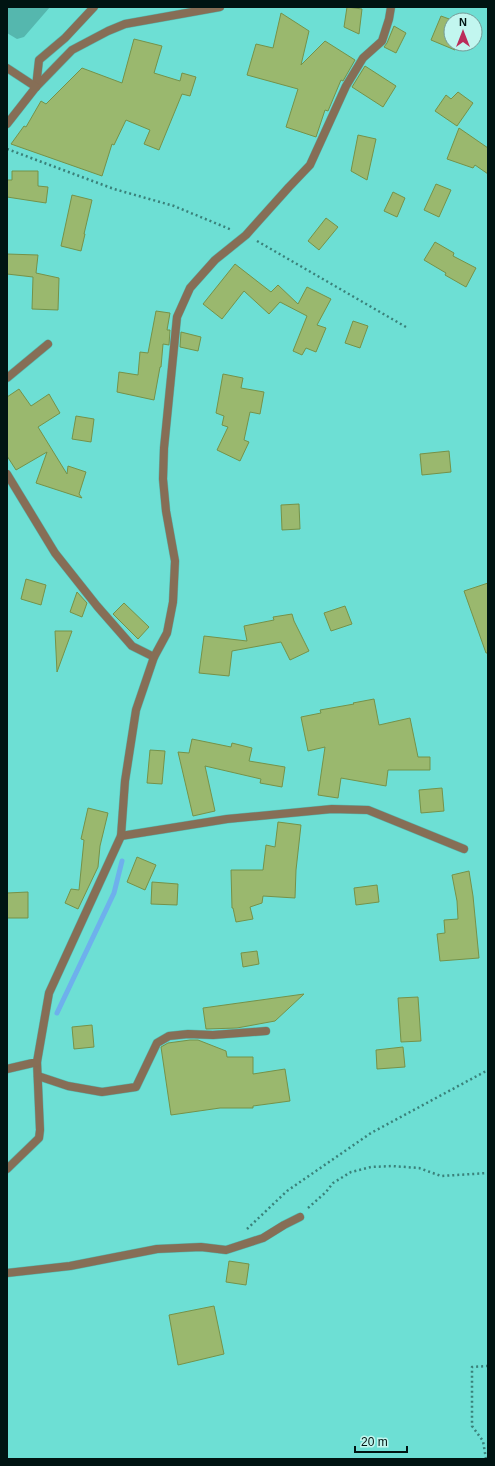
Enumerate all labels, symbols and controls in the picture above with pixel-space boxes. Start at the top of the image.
north arrow [443,12,483,52]
text: N [459,16,467,28]
scale bar [355,1428,407,1454]
text: 20 m [361,1435,388,1449]

